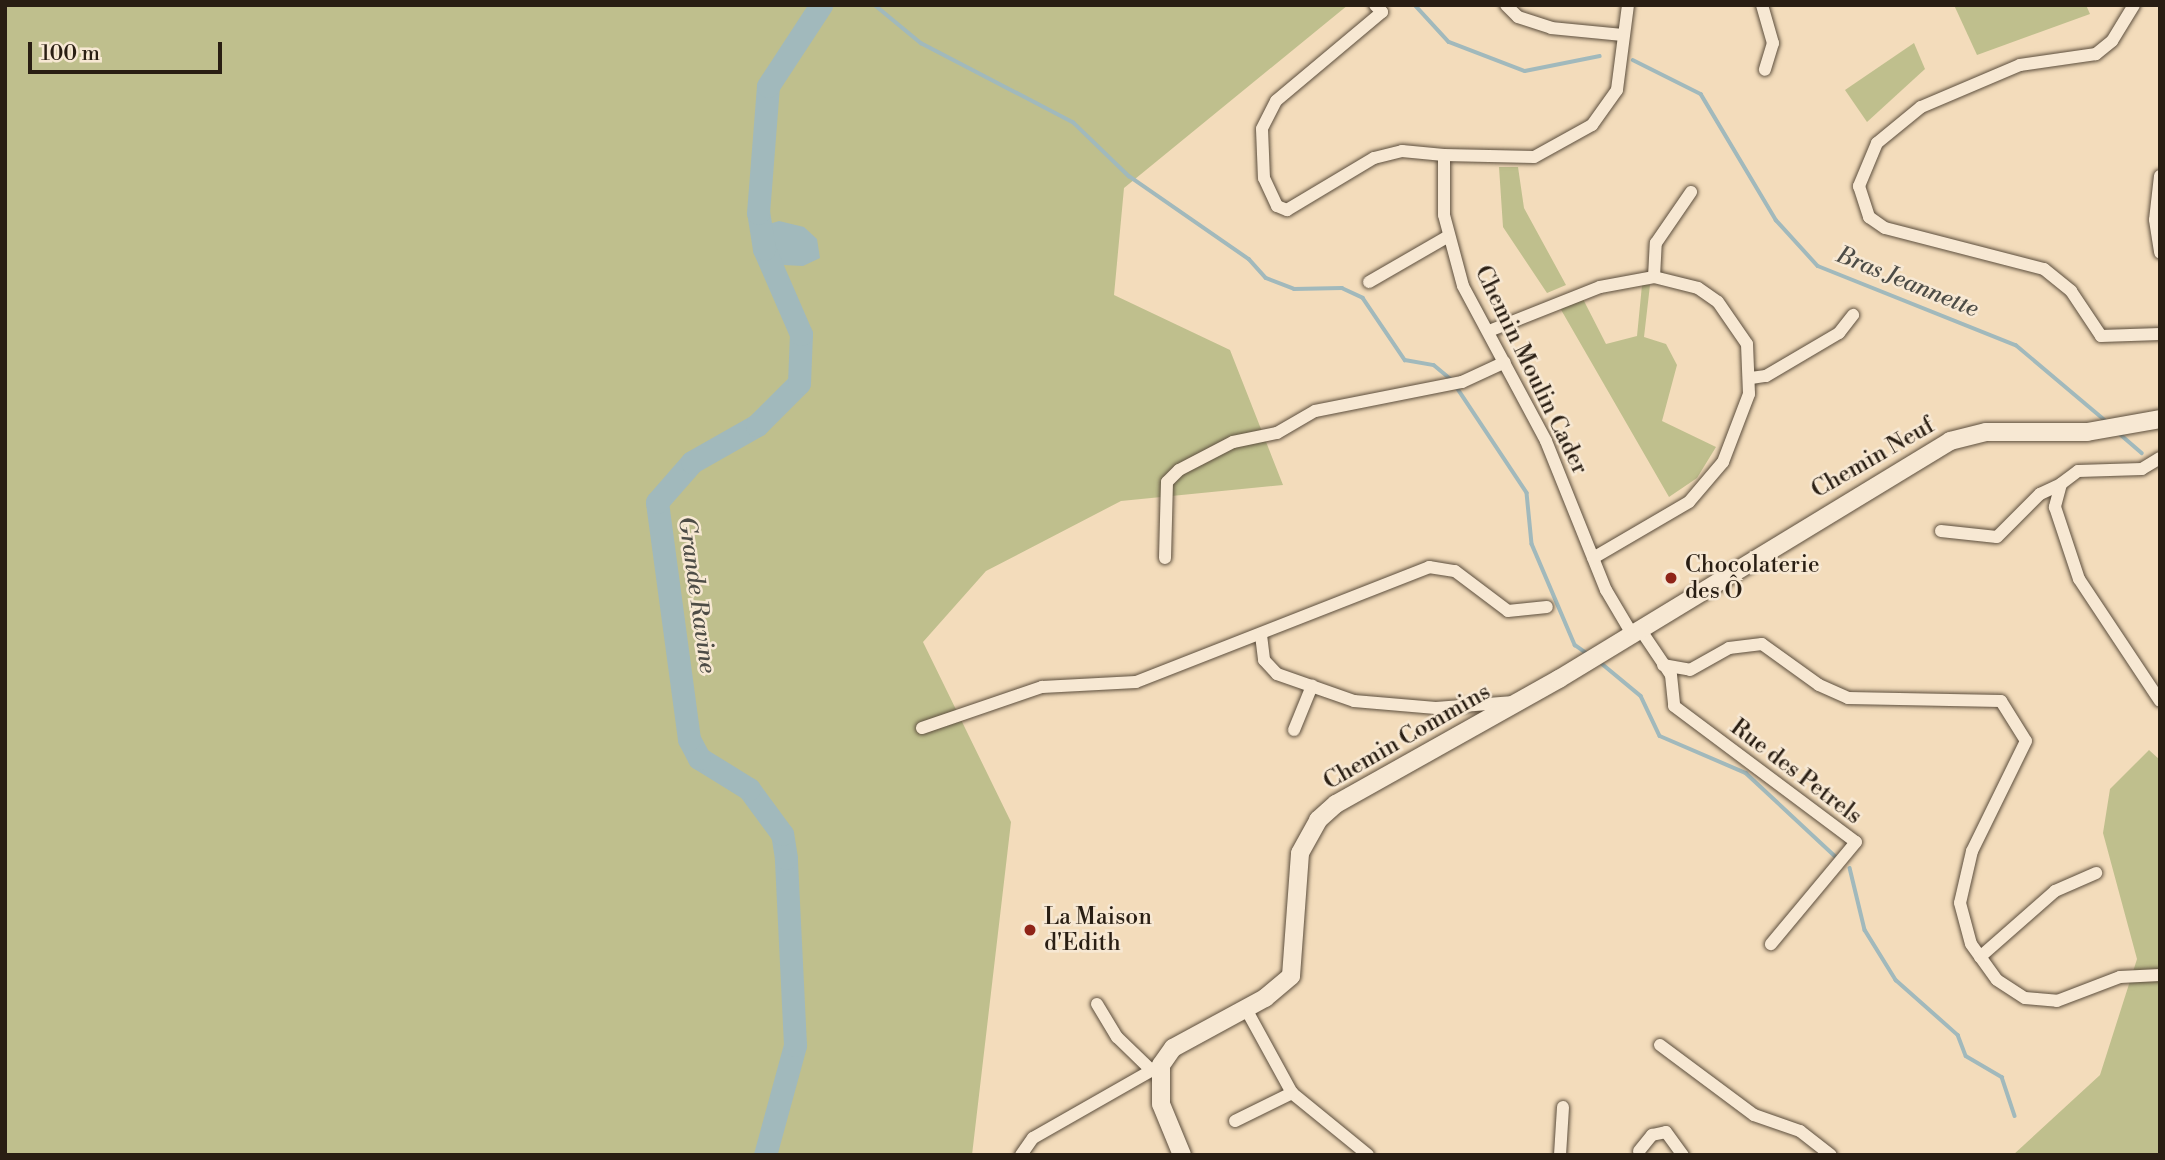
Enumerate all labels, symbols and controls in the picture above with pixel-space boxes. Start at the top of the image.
scale bar [32,28,226,72]
text: 100 m [41,41,100,67]
water label: Bras Jeannette [1832,241,1982,325]
street label: Chemin Moulin Cader [1468,261,1594,479]
street label: Chemin Neuf [1807,412,1939,504]
water label: Grande Ravine [671,515,721,675]
place label: Chocolaterie des Ô [1685,551,1820,605]
marker: Chocolaterie des Ô [1663,570,1679,586]
street label: Chemin Commins [1319,678,1495,796]
street label: Rue des Petrels [1725,714,1867,830]
place label: La Maison d'Edith [1044,903,1152,957]
marker: La Maison d'Edith [1022,922,1038,938]

